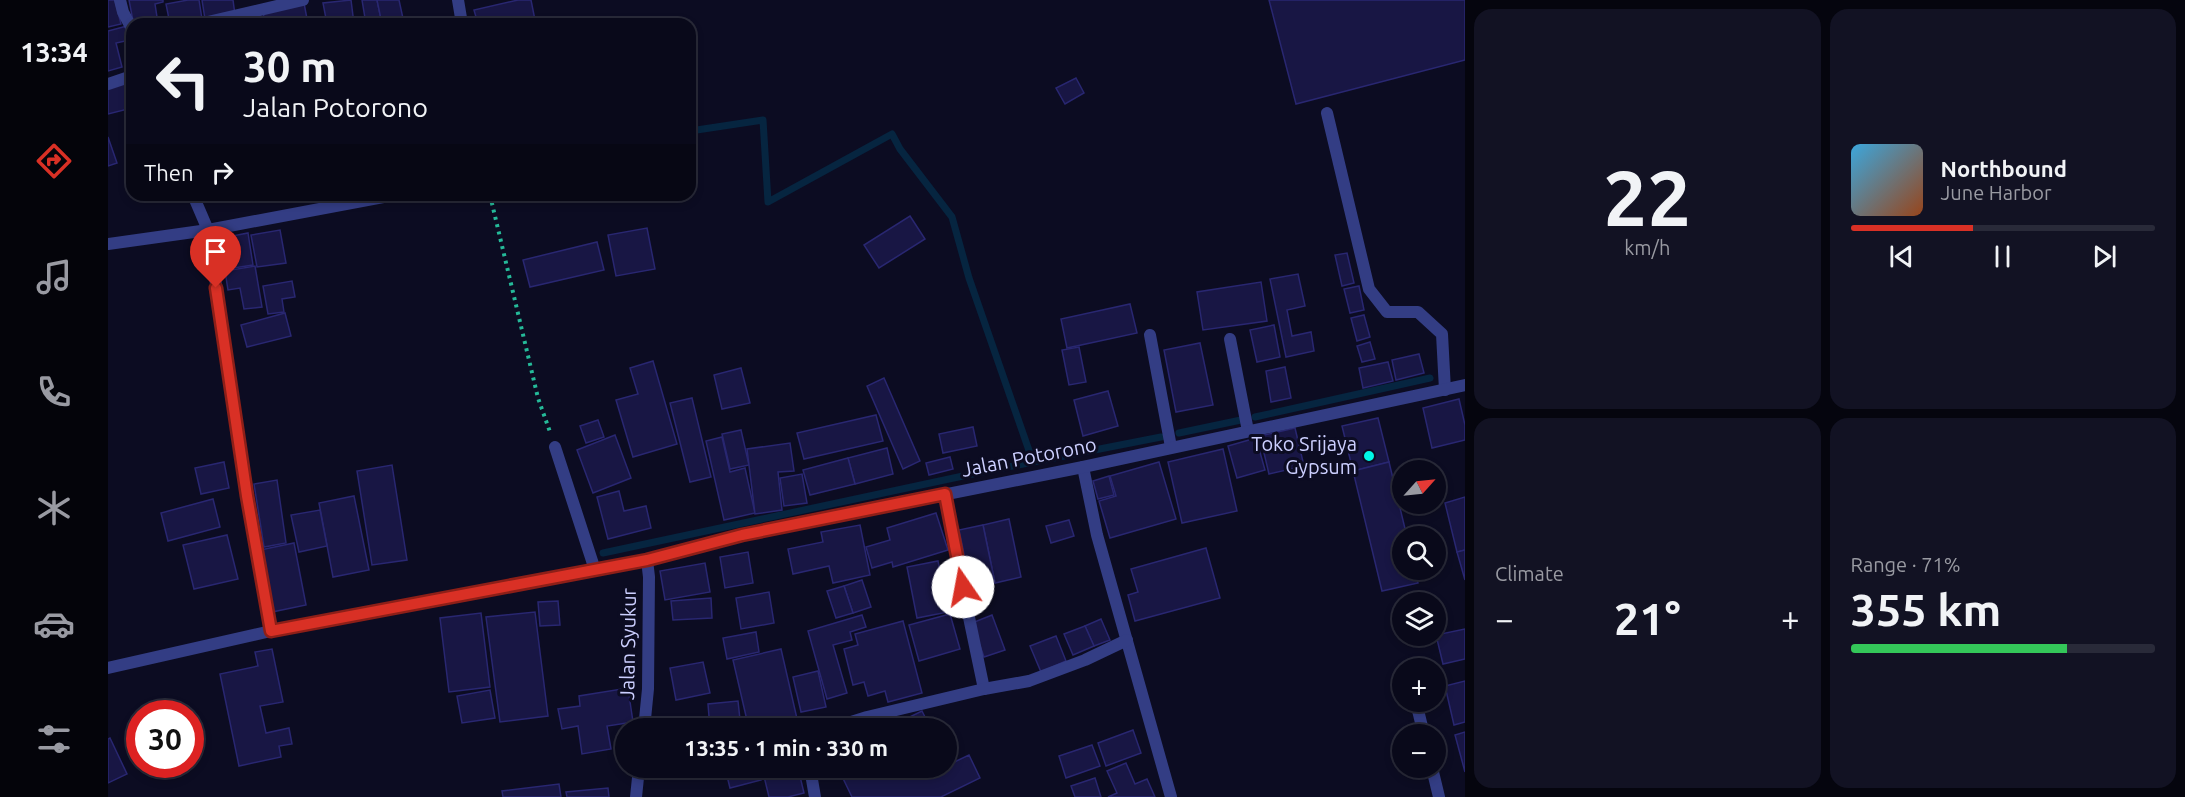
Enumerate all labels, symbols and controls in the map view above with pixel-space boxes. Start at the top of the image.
text: 13:34 [20,37,88,67]
icon: left [144,42,222,120]
text: 30 m [243,43,337,90]
text: Jalan Potorono [243,92,428,122]
icon: directions [33,140,75,182]
text: 22 [1603,153,1691,241]
icon: right [206,156,239,189]
text: Northbound [1941,156,2067,181]
text: Then [144,160,194,185]
text: June Harbor [1941,181,2052,204]
pin [190,226,241,288]
icon: arrive [199,235,232,268]
text: km/h [1624,236,1670,259]
icon: previous [1885,240,1918,273]
icon: pause [1986,240,2019,273]
icon: next [2088,240,2121,273]
icon: music [33,256,75,298]
icon: phone [33,371,75,413]
street label: Jalan Potorono [959,432,1098,481]
place label: Toko Srijaya Gypsum [1251,432,1357,478]
marker: Toko Srijaya Gypsum [1362,449,1376,463]
north arrow [1392,460,1446,514]
map controls [1392,460,1446,778]
icon: climate [33,487,75,529]
button: search [1392,526,1446,580]
text: Range · 71% [1851,553,1961,576]
position arrow [931,555,995,619]
text: Climate [1495,562,1564,585]
text: 355 km [1851,584,2001,635]
street label: Jalan Syukur [615,587,640,700]
button: layers [1392,592,1446,646]
text: 21° [1614,593,1681,644]
text: − [1495,600,1514,637]
text: + [1781,600,1800,637]
icon: car [33,603,75,645]
button: + [1392,658,1446,712]
speed limit sign: 30 [126,700,204,778]
icon: filters [33,718,75,760]
button: − [1392,724,1446,778]
text: 13:35 · 1 min · 330 m [684,735,888,760]

